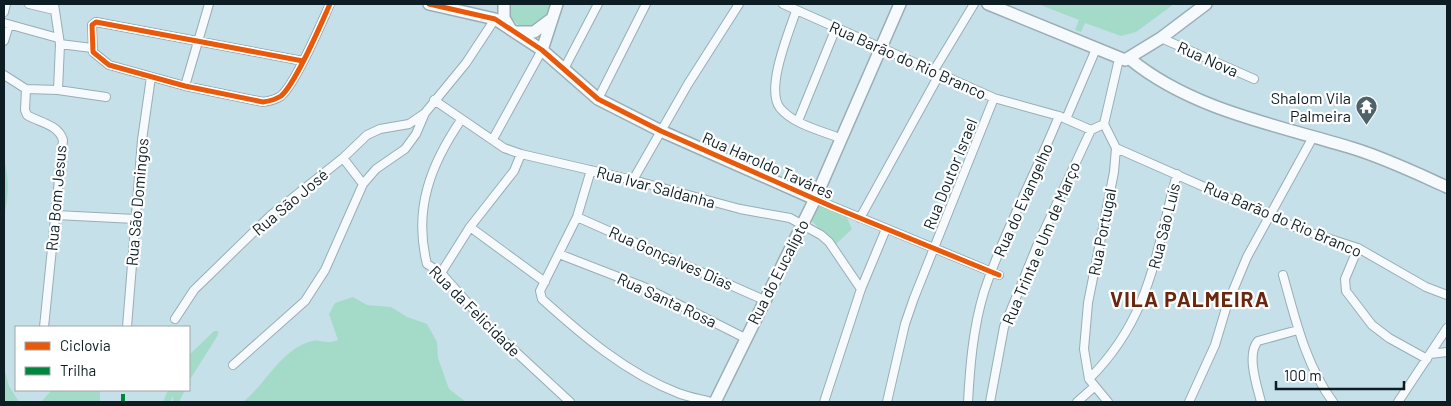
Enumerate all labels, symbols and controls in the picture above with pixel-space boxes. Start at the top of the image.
street label: Rua Barão do Rio Branco [827,16,990,103]
street label: Rua Nova [1175,37,1242,80]
place label: Shalom Vila Palmeira [1271,88,1351,125]
temple icon: Shalom Vila Palmeira [1355,95,1379,126]
street label: Rua Doutor Israel [919,115,980,232]
street label: Rua Haroldo Taváres [700,127,837,202]
street label: Rua São Domingos [121,137,152,267]
street label: Rua do Evangelho [989,140,1056,260]
street label: Rua Bom Jesus [41,144,70,252]
street label: Rua Trinta e Um de Março [998,159,1083,327]
street label: Rua Ivar Saldanha [595,162,718,211]
street label: Rua São José [248,164,331,239]
street label: Rua Barão do Rio Branco [1201,177,1365,260]
street label: Rua São Luís [1144,181,1183,271]
street label: Rua Portugal [1084,187,1119,277]
street label: Rua do Eucalípto [743,216,812,327]
street label: Rua Gonçalves Dias [606,222,736,293]
street label: Rua da Felicidade [426,261,525,360]
street label: Rua Santa Rosa [615,268,720,331]
district label: VILA PALMEIRA [1110,286,1270,311]
legend [15,326,190,391]
text: Ciclovia [60,336,111,354]
scale bar [1276,358,1404,390]
text: Trilha [60,361,96,379]
text: 100 m [1284,366,1322,384]

